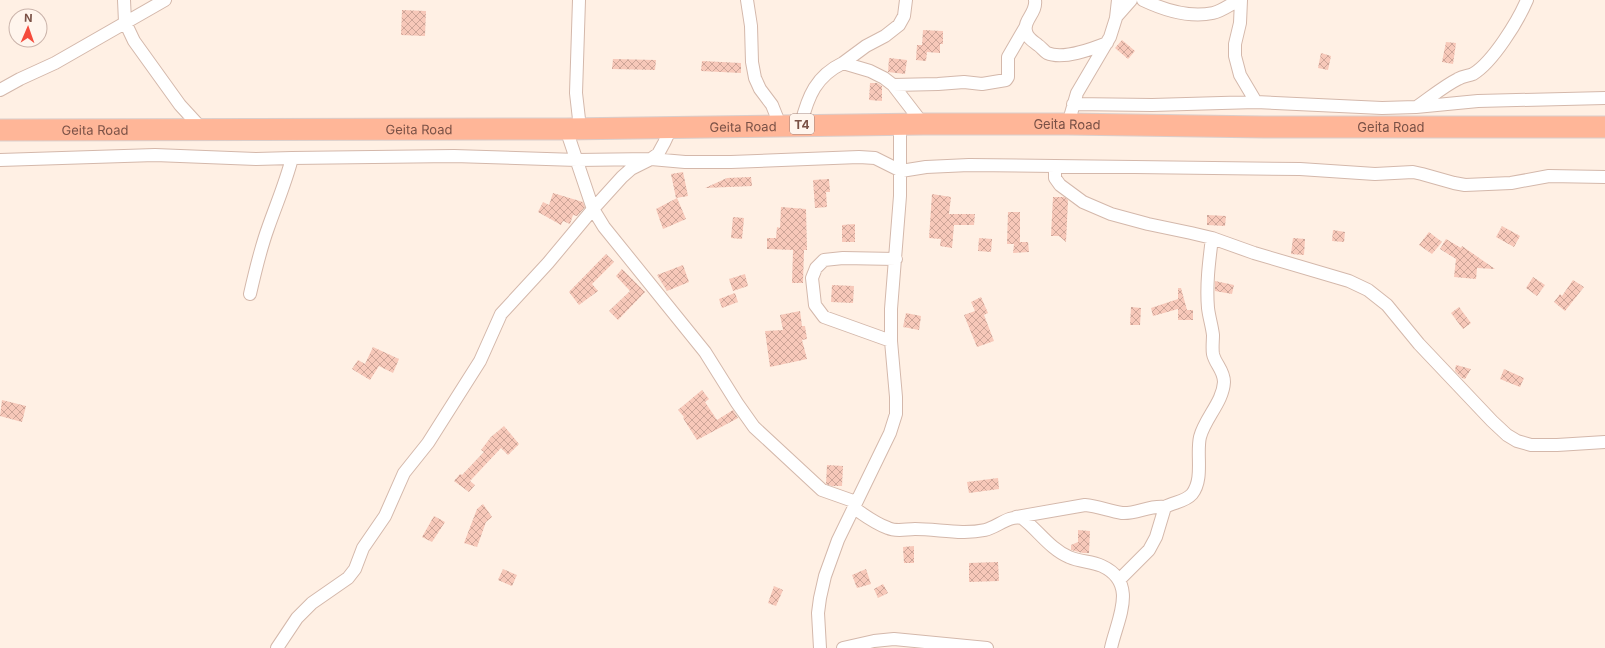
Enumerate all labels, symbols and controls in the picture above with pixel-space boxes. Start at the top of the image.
north arrow [8,8,48,48]
text: N [24,11,33,25]
road number: T4 [790,114,814,134]
street label: Geita Road [1033,116,1101,132]
street label: Geita Road [709,118,777,135]
street label: Geita Road [1357,119,1425,135]
street label: Geita Road [385,121,453,137]
street label: Geita Road [61,122,129,138]

